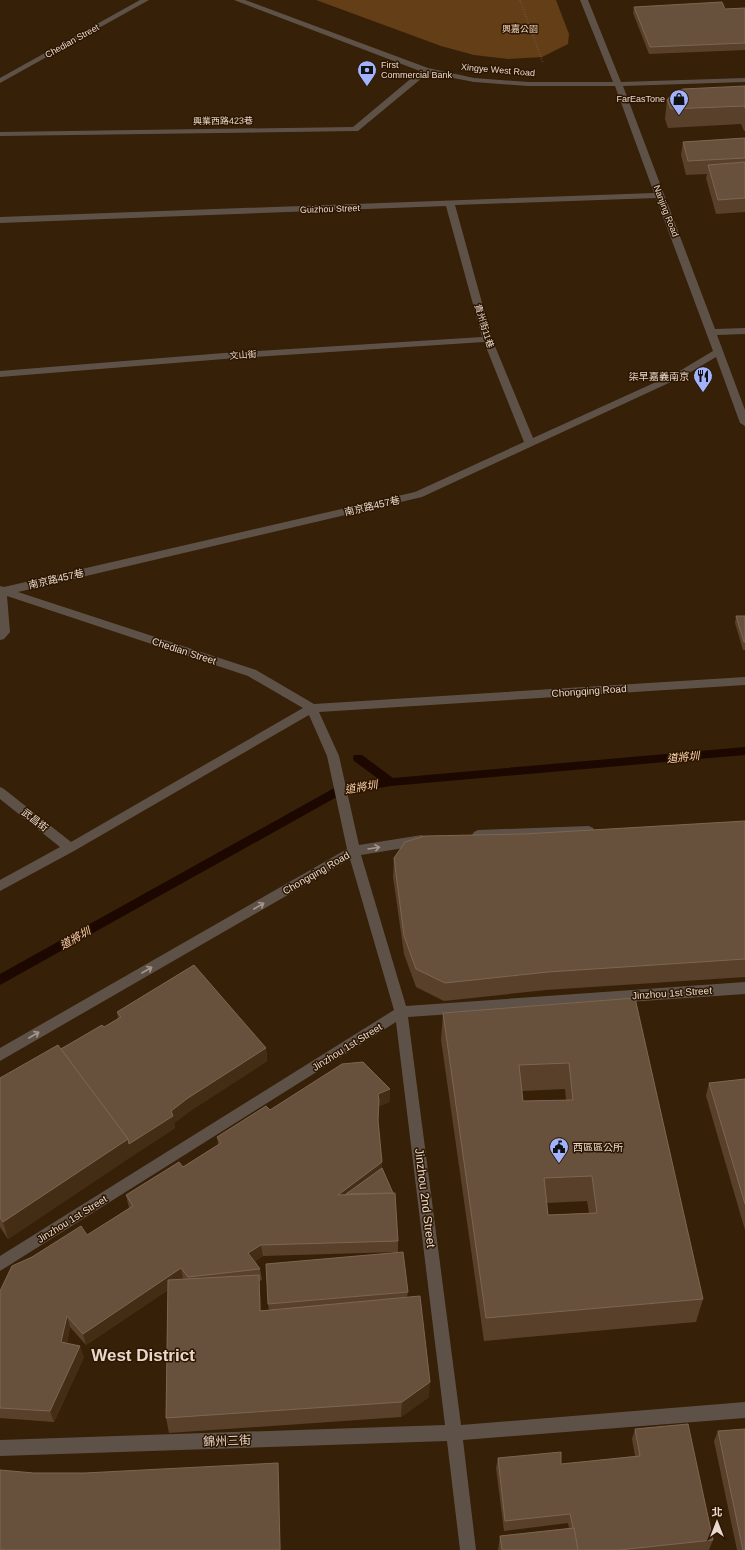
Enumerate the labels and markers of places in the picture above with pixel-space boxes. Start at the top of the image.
bank icon: First Commercial Bank [356,59,378,87]
place label: First Commercial Bank [381,60,453,80]
shop icon: FarEasTone [668,88,690,116]
place label: FarEasTone [616,94,665,104]
restaurant icon: 柒早嘉義南京 [692,365,714,393]
place label: 柒早嘉義南京 [629,371,689,382]
public building icon: 西區區公所 [548,1136,570,1164]
place label: 西區區公所 [573,1142,623,1153]

